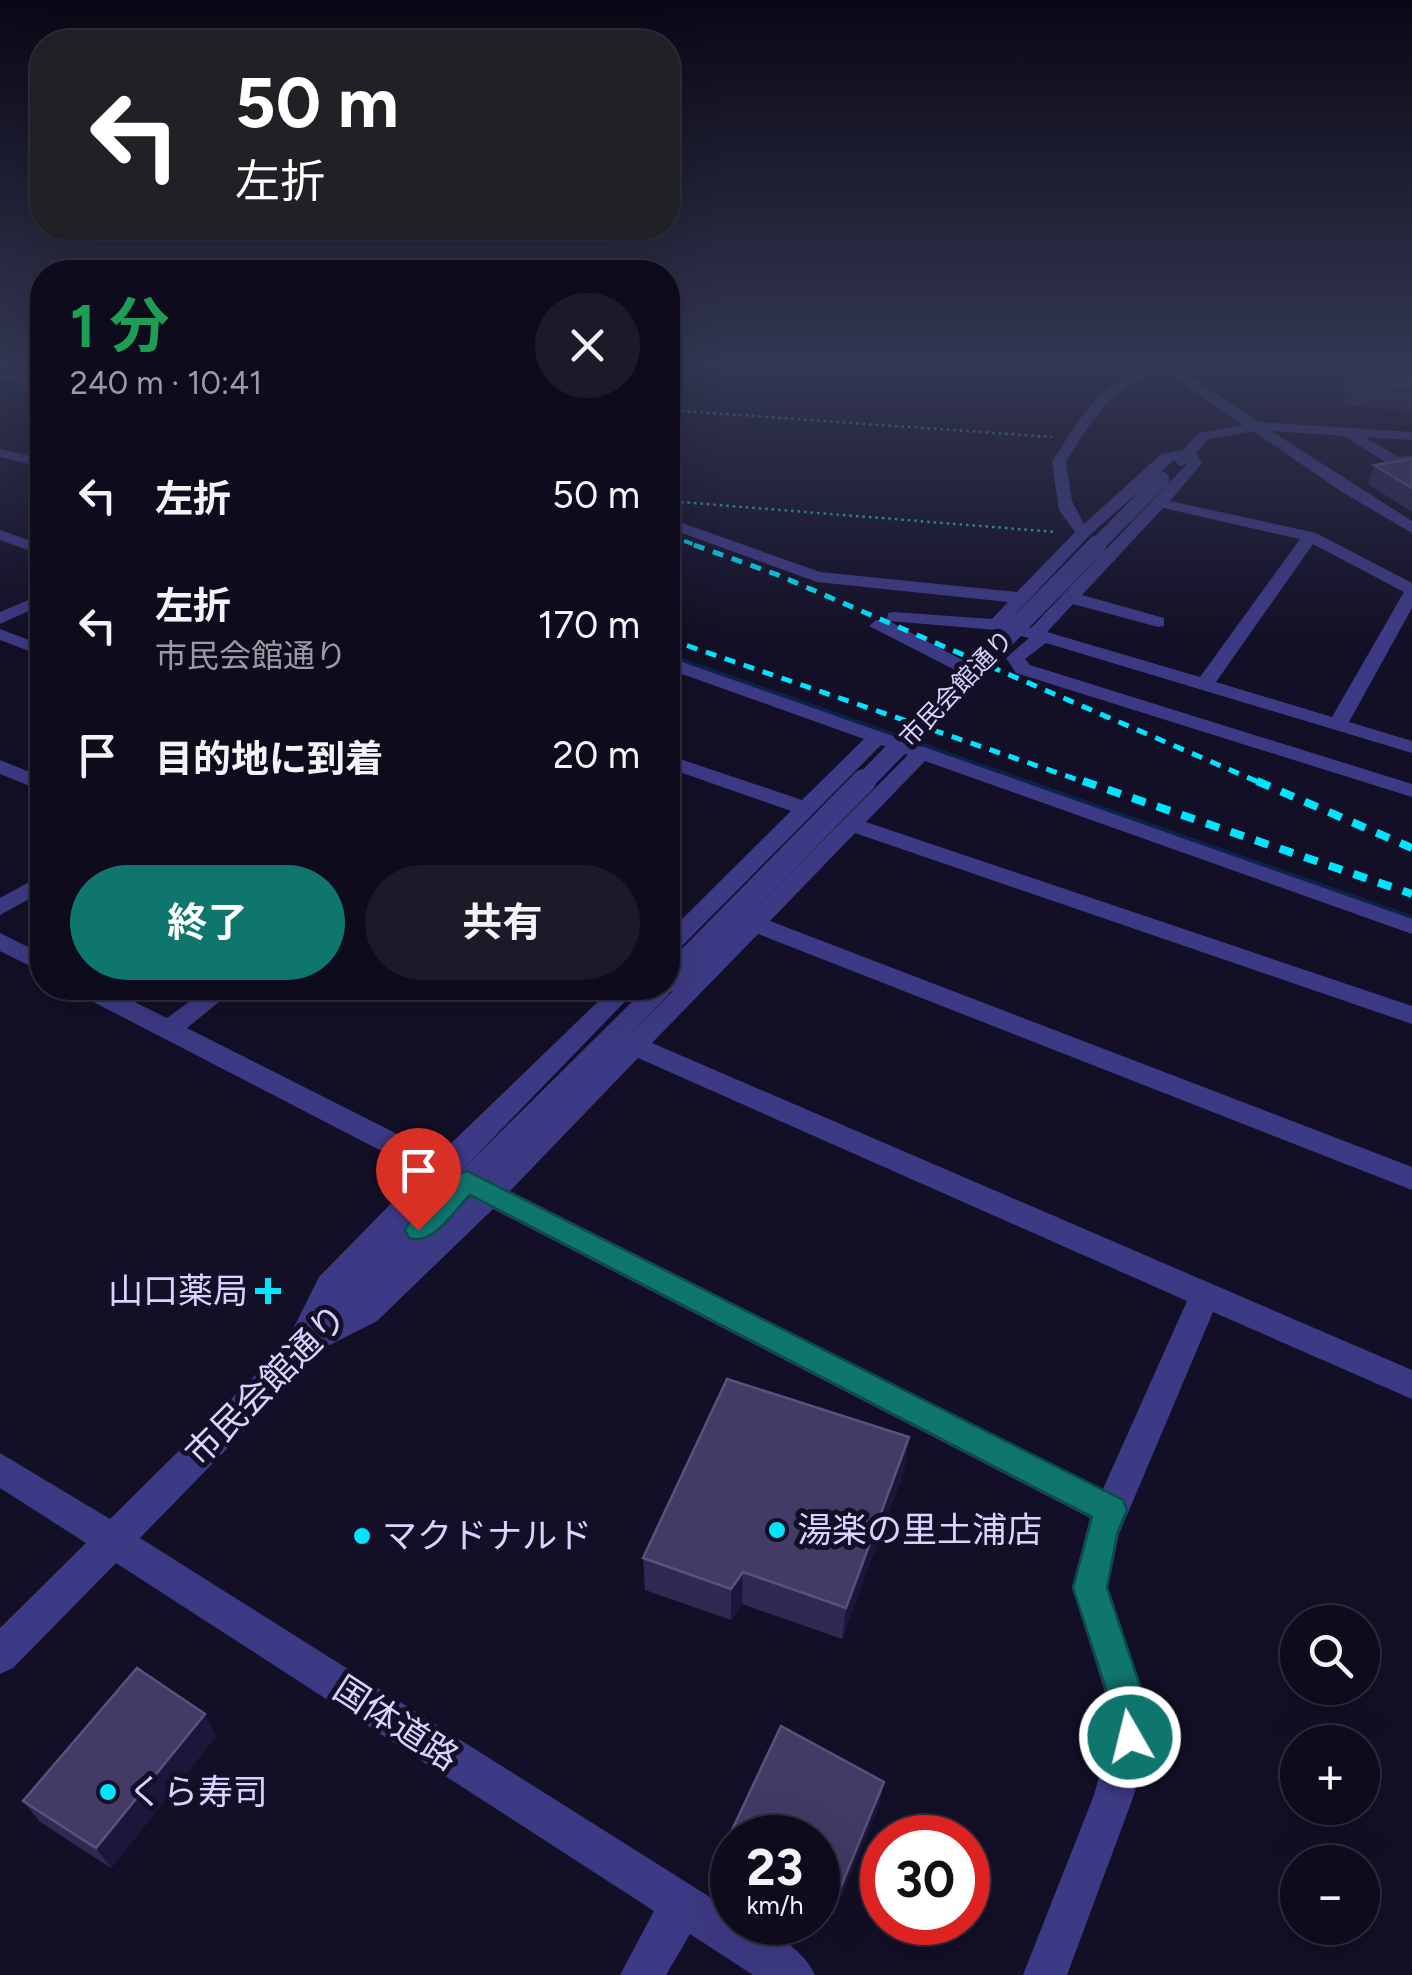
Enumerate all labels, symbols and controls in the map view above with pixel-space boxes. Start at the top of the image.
text: 50 m [235,60,399,145]
icon: left [70,70,200,200]
text: 左折 [235,154,325,208]
text: 1 分 [70,290,170,362]
button: close [535,293,640,398]
text: 240 m · 10:41 [70,364,262,402]
icon: left [70,468,125,523]
text: 50 m [552,472,640,518]
text: 左折 [155,476,231,522]
text: 左折 [155,583,231,629]
icon: left [70,598,125,653]
text: 170 m [538,602,640,648]
street label: 市民会館通り [893,624,1019,752]
text: 市民会館通り [155,637,347,675]
icon: arrive [70,728,125,783]
text: 20 m [553,732,640,778]
text: 目的地に到着 [155,736,383,782]
button: 終了 [70,865,345,980]
button: 共有 [365,865,640,980]
pin [376,1128,461,1231]
icon: arrive [391,1143,446,1198]
place label: 山口薬局 [108,1270,248,1312]
marker: 山口薬局 [257,1280,279,1302]
street label: 市民会館通り [177,1296,355,1474]
place label: 湯楽の里土浦店 [797,1509,1042,1551]
place label: マクドナルド [382,1515,592,1557]
marker: 湯楽の里土浦店 [766,1519,788,1541]
marker: マクドナルド [351,1525,373,1547]
map controls [1280,1605,1380,1945]
button: search [1280,1605,1380,1705]
street label: 国体道路 [326,1667,466,1779]
position arrow [1078,1685,1182,1789]
button: + [1280,1725,1380,1825]
place label: くら寿司 [128,1771,268,1813]
marker: くら寿司 [97,1781,119,1803]
speed limit sign: 30 [860,1815,990,1945]
text: 23 [747,1837,803,1898]
button: − [1280,1845,1380,1945]
text: km/h [746,1890,804,1920]

